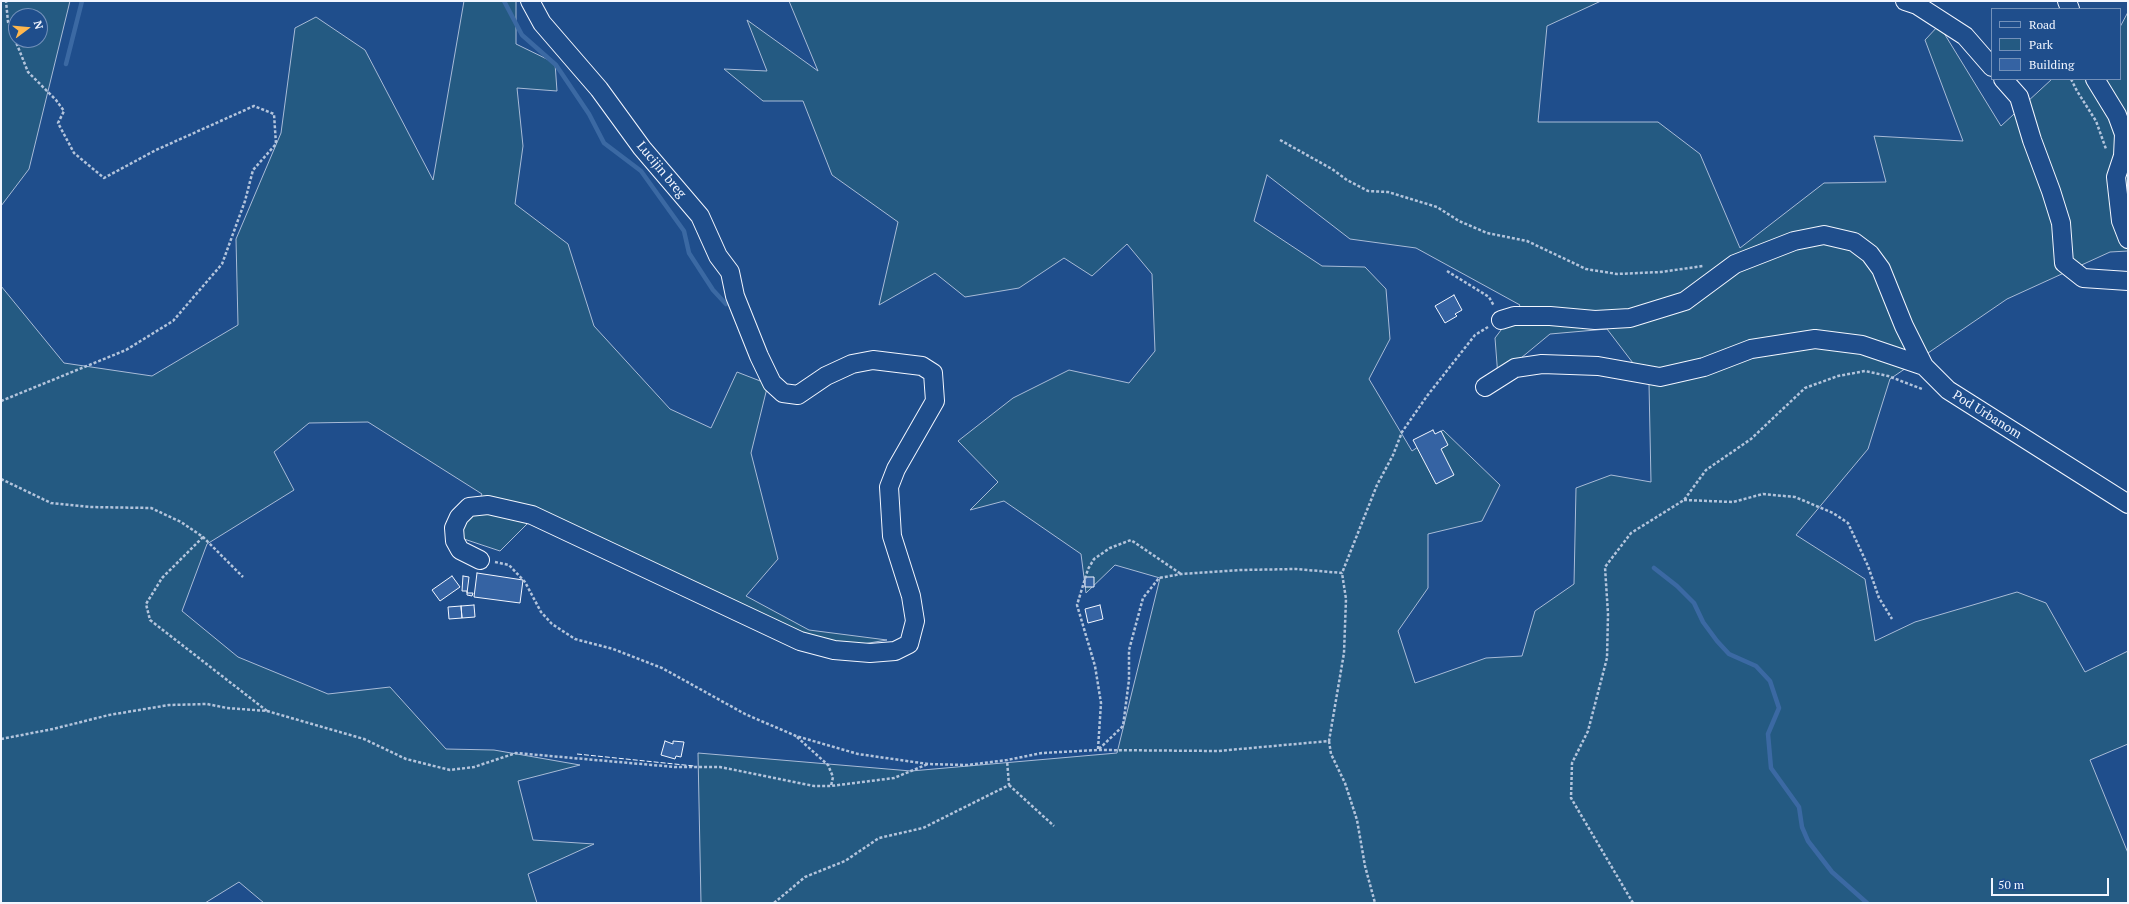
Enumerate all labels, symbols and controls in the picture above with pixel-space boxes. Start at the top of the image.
north arrow [8,8,48,48]
legend [1991,8,2121,80]
text: Road [2029,17,2056,32]
text: N [31,19,46,31]
text: Park [2029,37,2053,52]
text: Building [2029,57,2074,72]
street label: Lucijin breg [633,139,689,201]
street label: Pod Urbanom [1950,388,2024,442]
scale bar [1993,870,2111,896]
text: 50 m [1998,877,2024,892]

